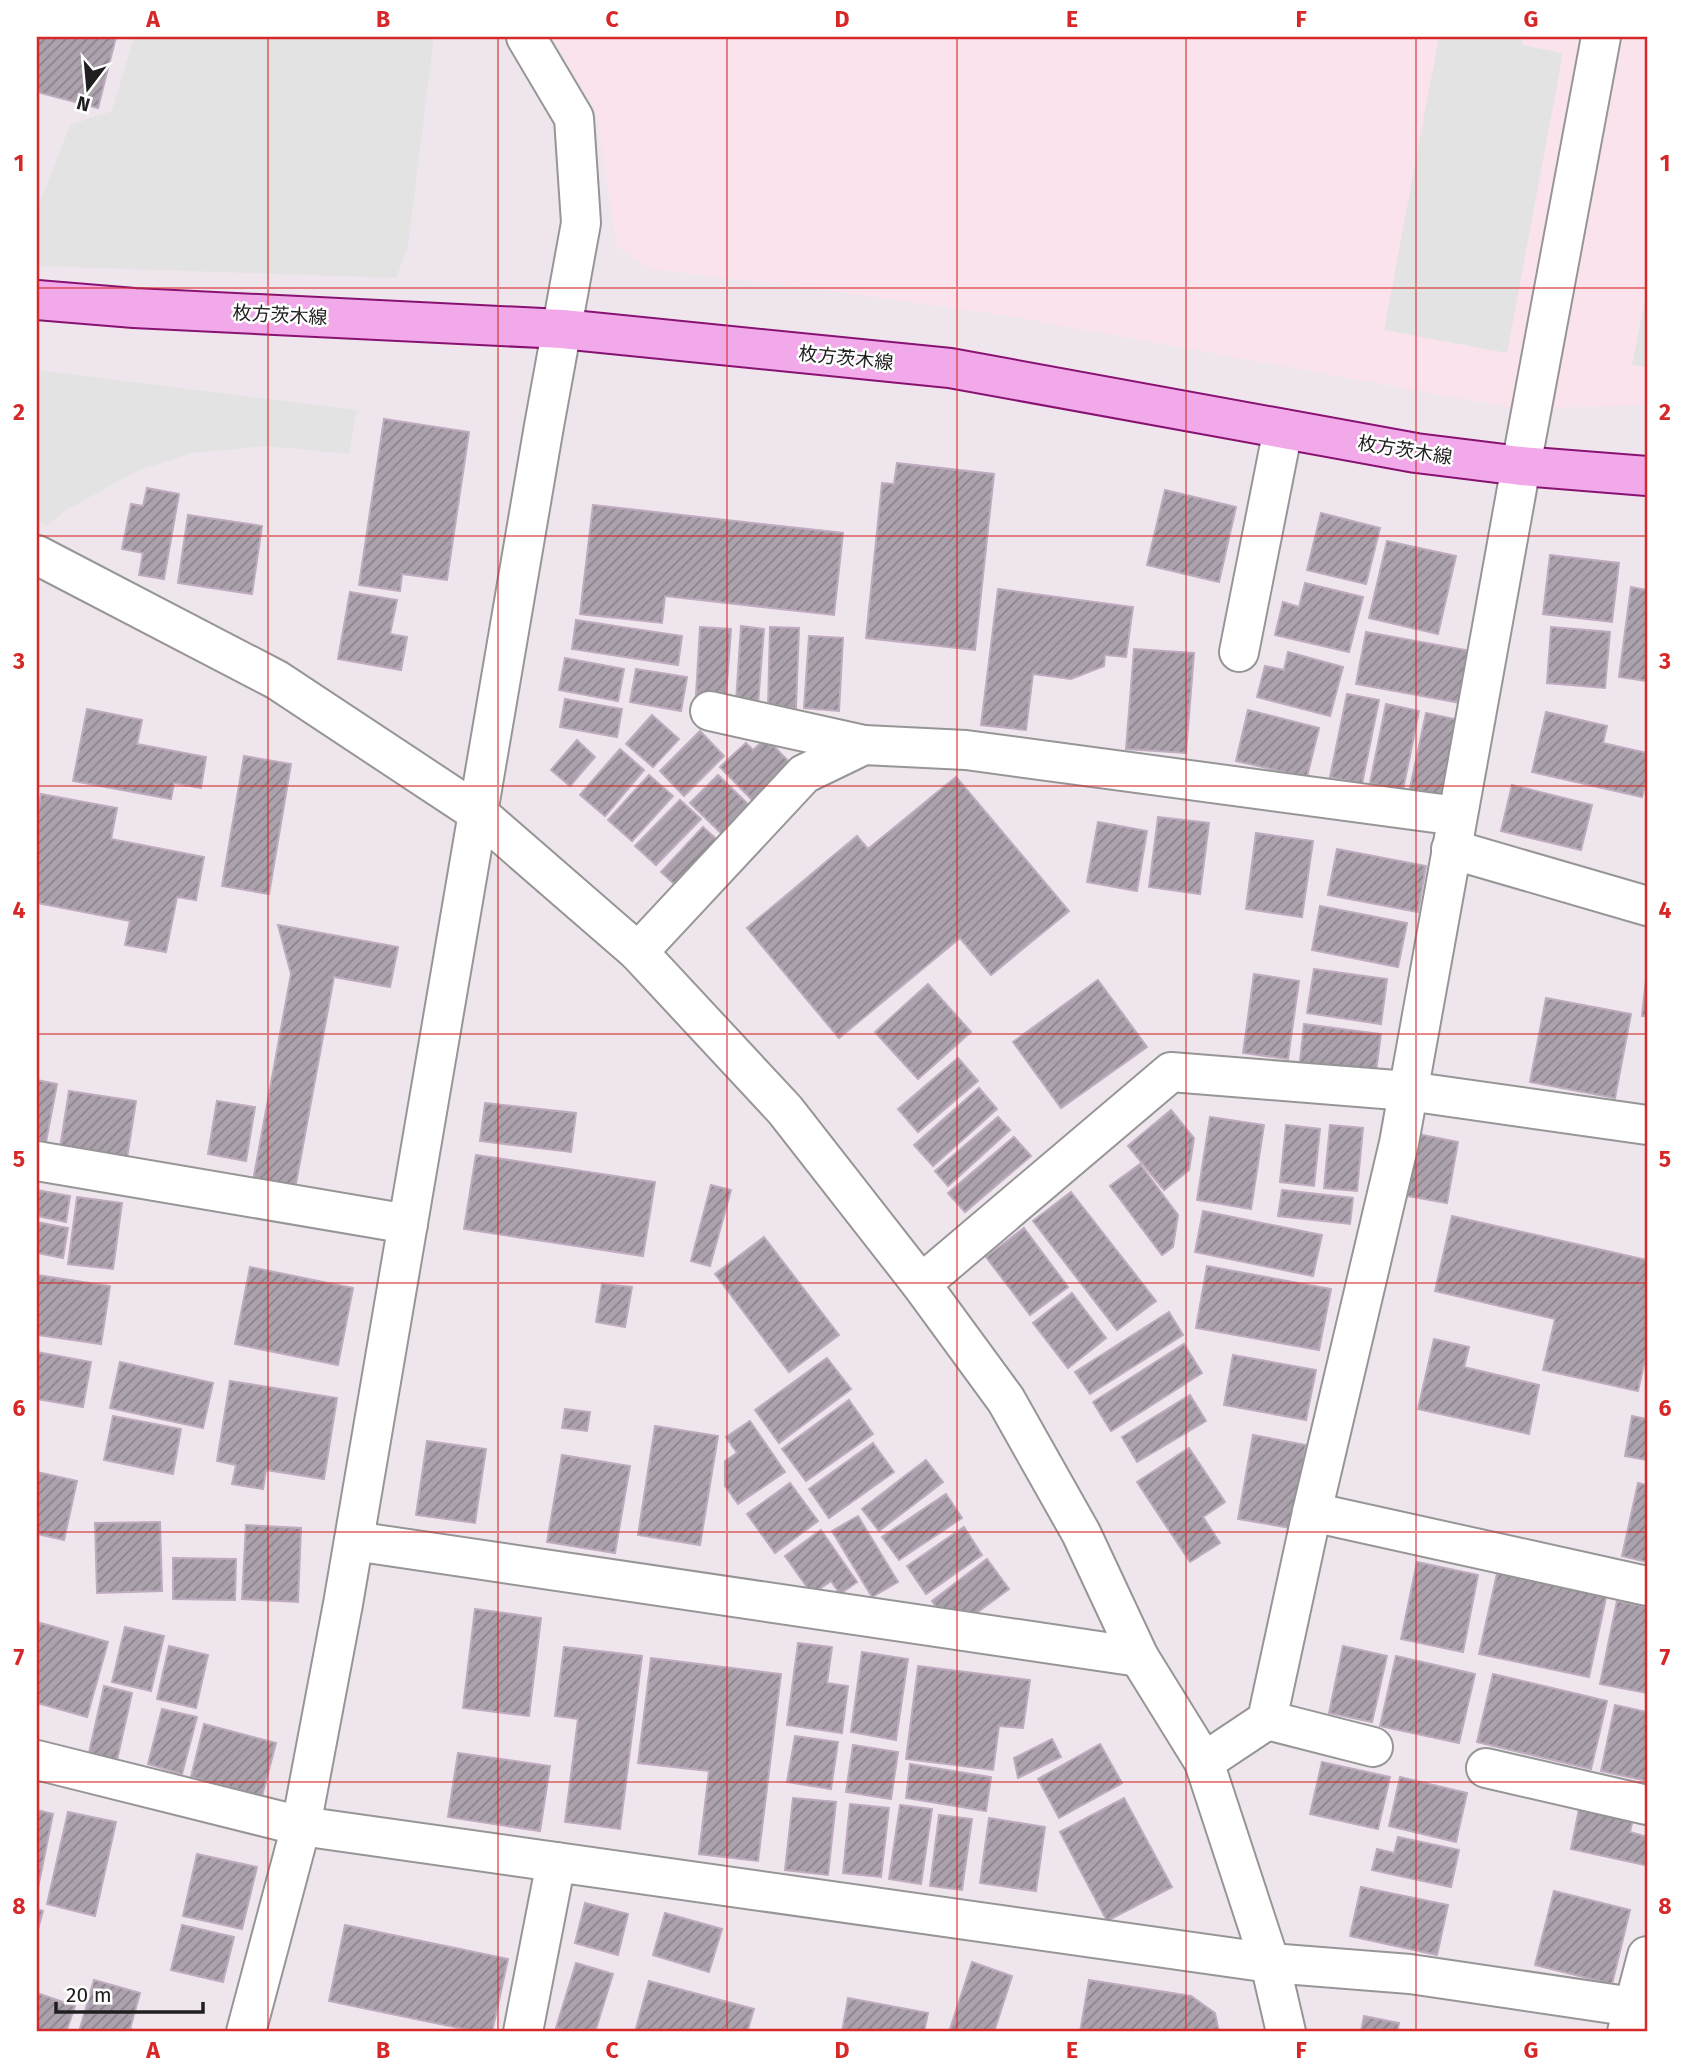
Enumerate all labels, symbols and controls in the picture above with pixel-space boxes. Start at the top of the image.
text: A [145,5,160,33]
text: B [376,5,390,33]
text: C [605,5,619,33]
text: D [835,5,850,33]
text: E [1066,5,1078,33]
text: F [1295,5,1307,33]
text: G [1524,5,1538,33]
north arrow [52,52,122,122]
text: N [74,91,93,117]
text: 1 [14,149,24,177]
text: 1 [1660,149,1670,177]
street label: 枚方茨木線 [232,301,328,329]
street label: 枚方茨木線 [798,342,894,374]
text: 2 [13,398,25,426]
text: 2 [1659,398,1671,426]
street label: 枚方茨木線 [1356,431,1454,469]
text: 3 [12,647,25,675]
text: 3 [1658,647,1671,675]
text: 4 [13,896,26,924]
text: 4 [1659,896,1672,924]
text: 5 [13,1145,25,1173]
text: 5 [1659,1145,1671,1173]
text: 6 [13,1394,26,1422]
text: 6 [1659,1394,1672,1422]
text: 7 [14,1643,25,1671]
text: 7 [1660,1643,1671,1671]
text: 8 [12,1892,26,1920]
text: 8 [1658,1892,1672,1920]
scale bar [56,1971,203,2015]
text: 20 m [66,1982,112,2008]
text: A [145,2036,160,2064]
text: B [376,2036,390,2064]
text: C [605,2036,619,2064]
text: D [835,2036,850,2064]
text: E [1066,2036,1078,2064]
text: F [1295,2036,1307,2064]
text: G [1524,2036,1538,2064]

